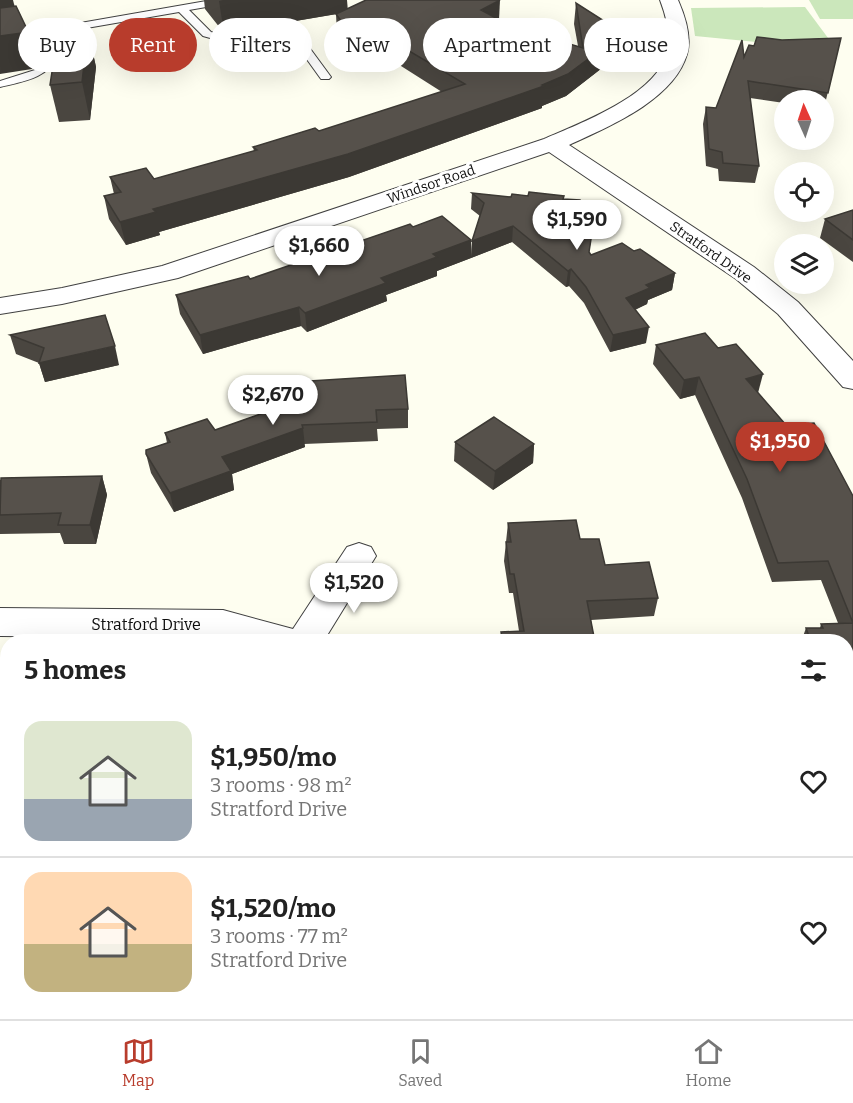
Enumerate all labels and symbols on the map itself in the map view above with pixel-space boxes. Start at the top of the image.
north arrow [774,90,834,150]
street label: Windsor Road [385,162,477,207]
pin: $1,590 [528,200,626,251]
street label: Stratford Drive [667,218,755,287]
pin: $1,660 [270,226,368,277]
pin: $2,670 [224,375,322,426]
pin: $1,950 [731,422,829,473]
pin: $1,520 [305,563,403,614]
street label: Stratford Drive [91,615,201,634]

